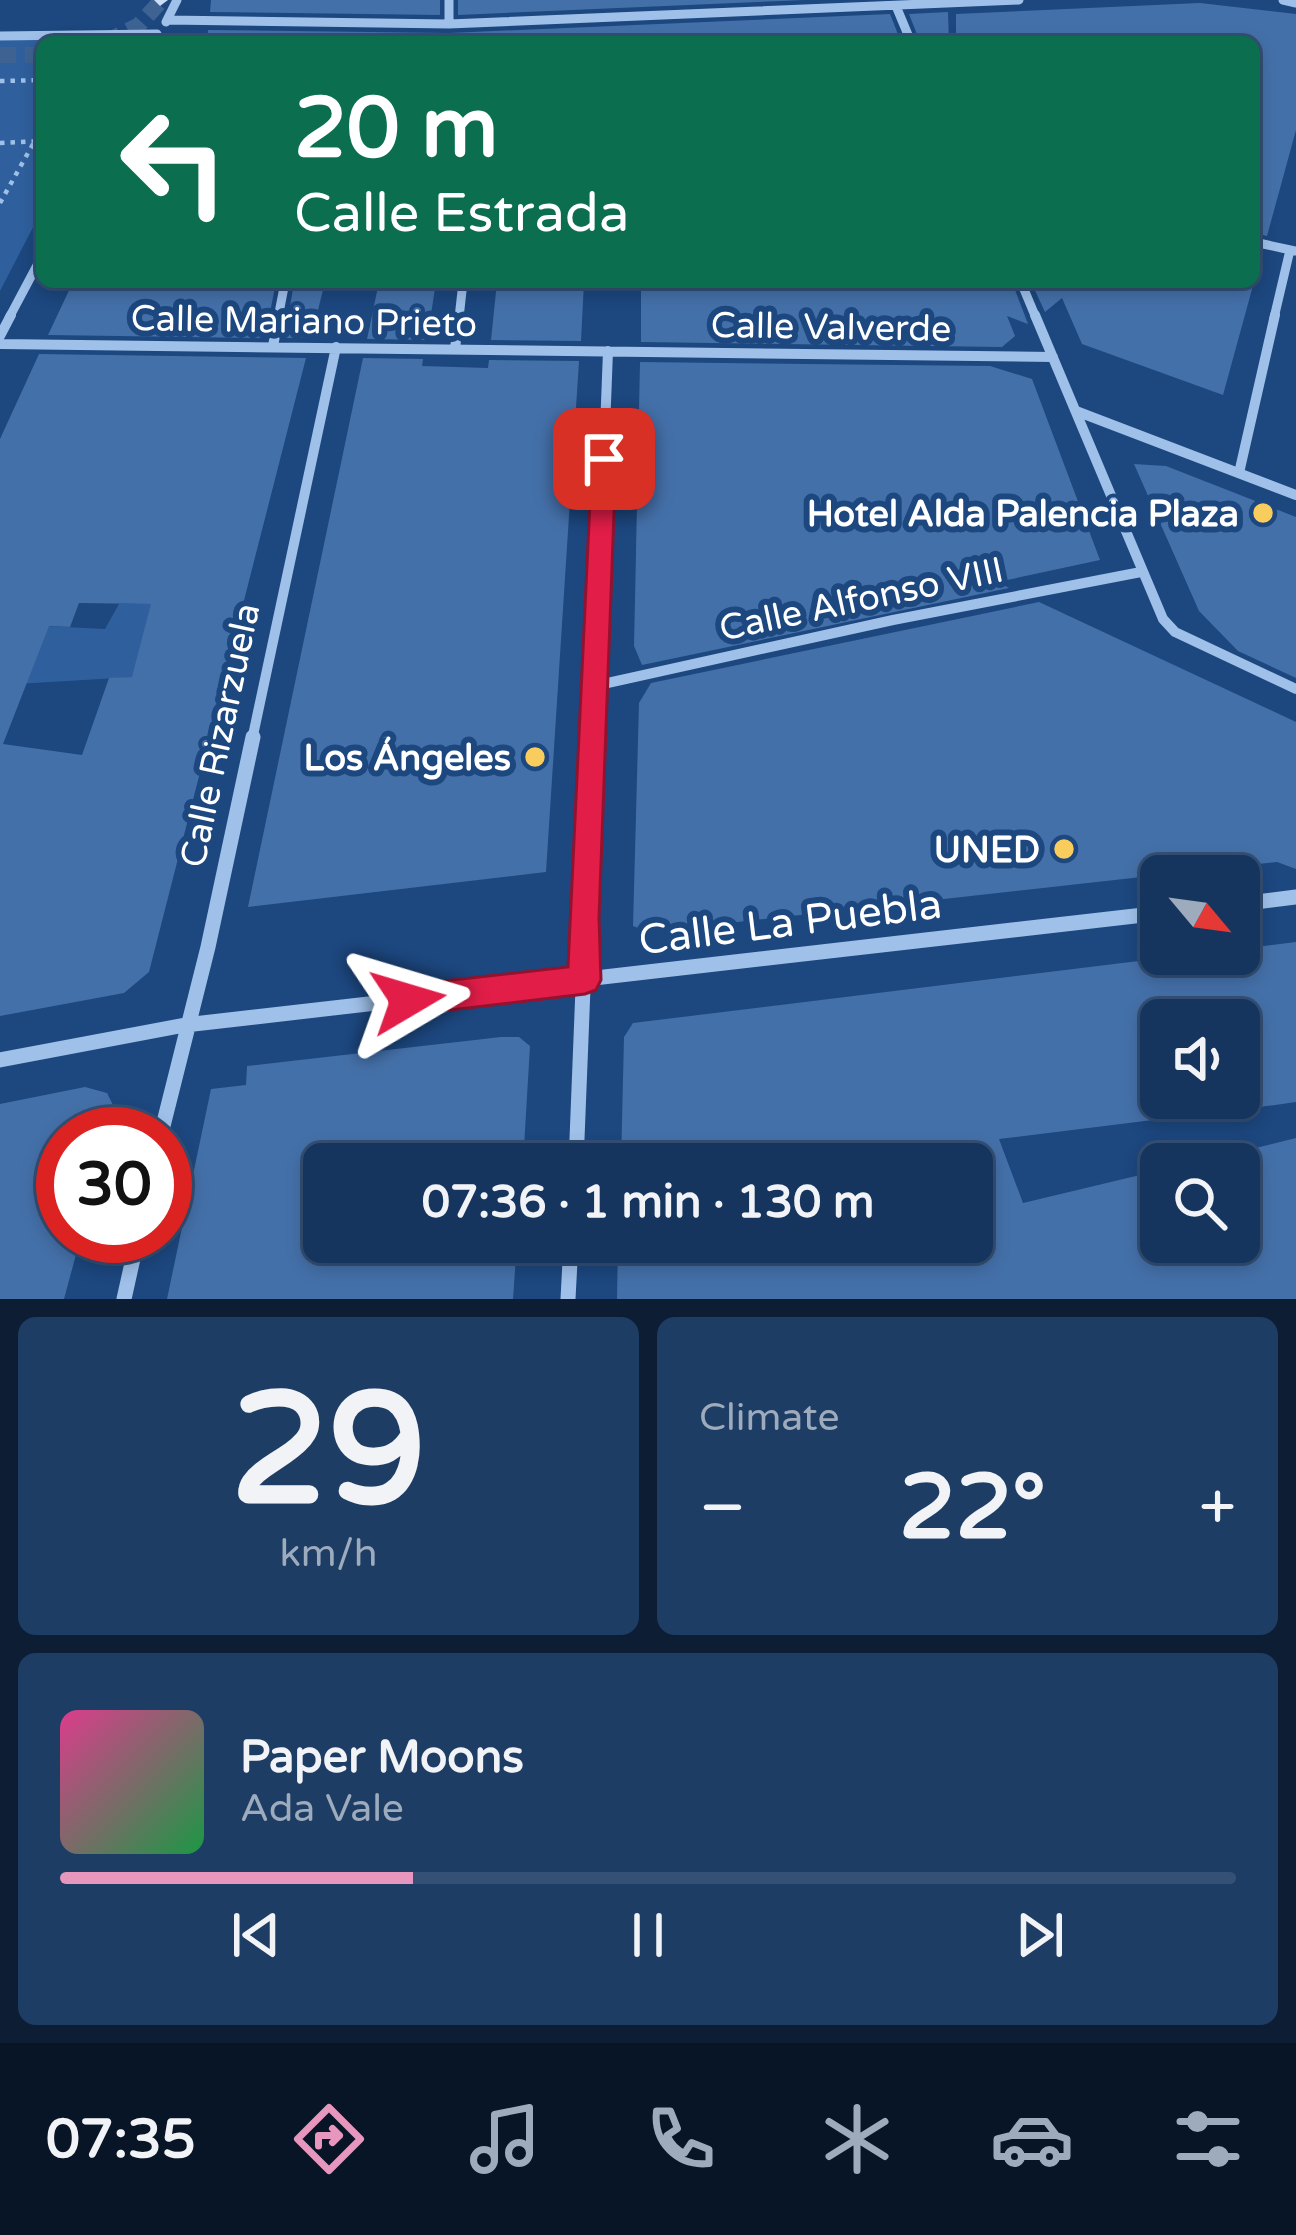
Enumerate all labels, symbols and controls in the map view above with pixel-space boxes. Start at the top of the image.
text: 20 m [294,79,498,180]
icon: left [96,84,252,240]
text: Calle Estrada [294,181,629,246]
street label: Calle Mariano Prieto [130,297,478,346]
street label: Calle Valverde [710,304,952,351]
pin [553,408,655,510]
icon: arrive [571,426,637,492]
place label: Hotel Alda Palencia Plaza [807,493,1239,536]
marker: Hotel Alda Palencia Plaza [1250,500,1276,526]
street label: Calle Alfonso VIII [715,548,1007,651]
street label: Calle Rizarzuela [171,599,269,871]
place label: Los Ángeles [303,736,511,780]
marker: Los Ángeles [522,744,548,770]
place label: UNED [934,829,1040,872]
marker: UNED [1051,836,1077,862]
north arrow [1140,855,1260,975]
map controls [1140,855,1260,1263]
street label: Calle La Puebla [636,879,945,966]
position arrow [345,937,471,1063]
button: sound [1140,999,1260,1119]
speed limit sign: 30 [36,1107,192,1263]
button: search [1140,1143,1260,1263]
text: 07:36 · 1 min · 130 m [422,1176,874,1230]
text: 29 [231,1358,426,1546]
text: Climate [699,1394,839,1441]
text: 22° [899,1454,1046,1563]
text: − [699,1468,746,1548]
text: + [1199,1468,1236,1548]
text: km/h [279,1530,378,1577]
text: Paper Moons [240,1731,524,1785]
text: Ada Vale [240,1785,404,1832]
icon: previous [223,1902,289,1968]
icon: pause [615,1902,681,1968]
icon: next [1007,1902,1073,1968]
icon: directions [287,2097,371,2181]
icon: music [463,2097,547,2181]
icon: phone [639,2097,723,2181]
icon: climate [815,2097,899,2181]
icon: car [990,2097,1074,2181]
icon: filters [1166,2097,1250,2181]
text: 07:35 [46,2107,196,2172]

